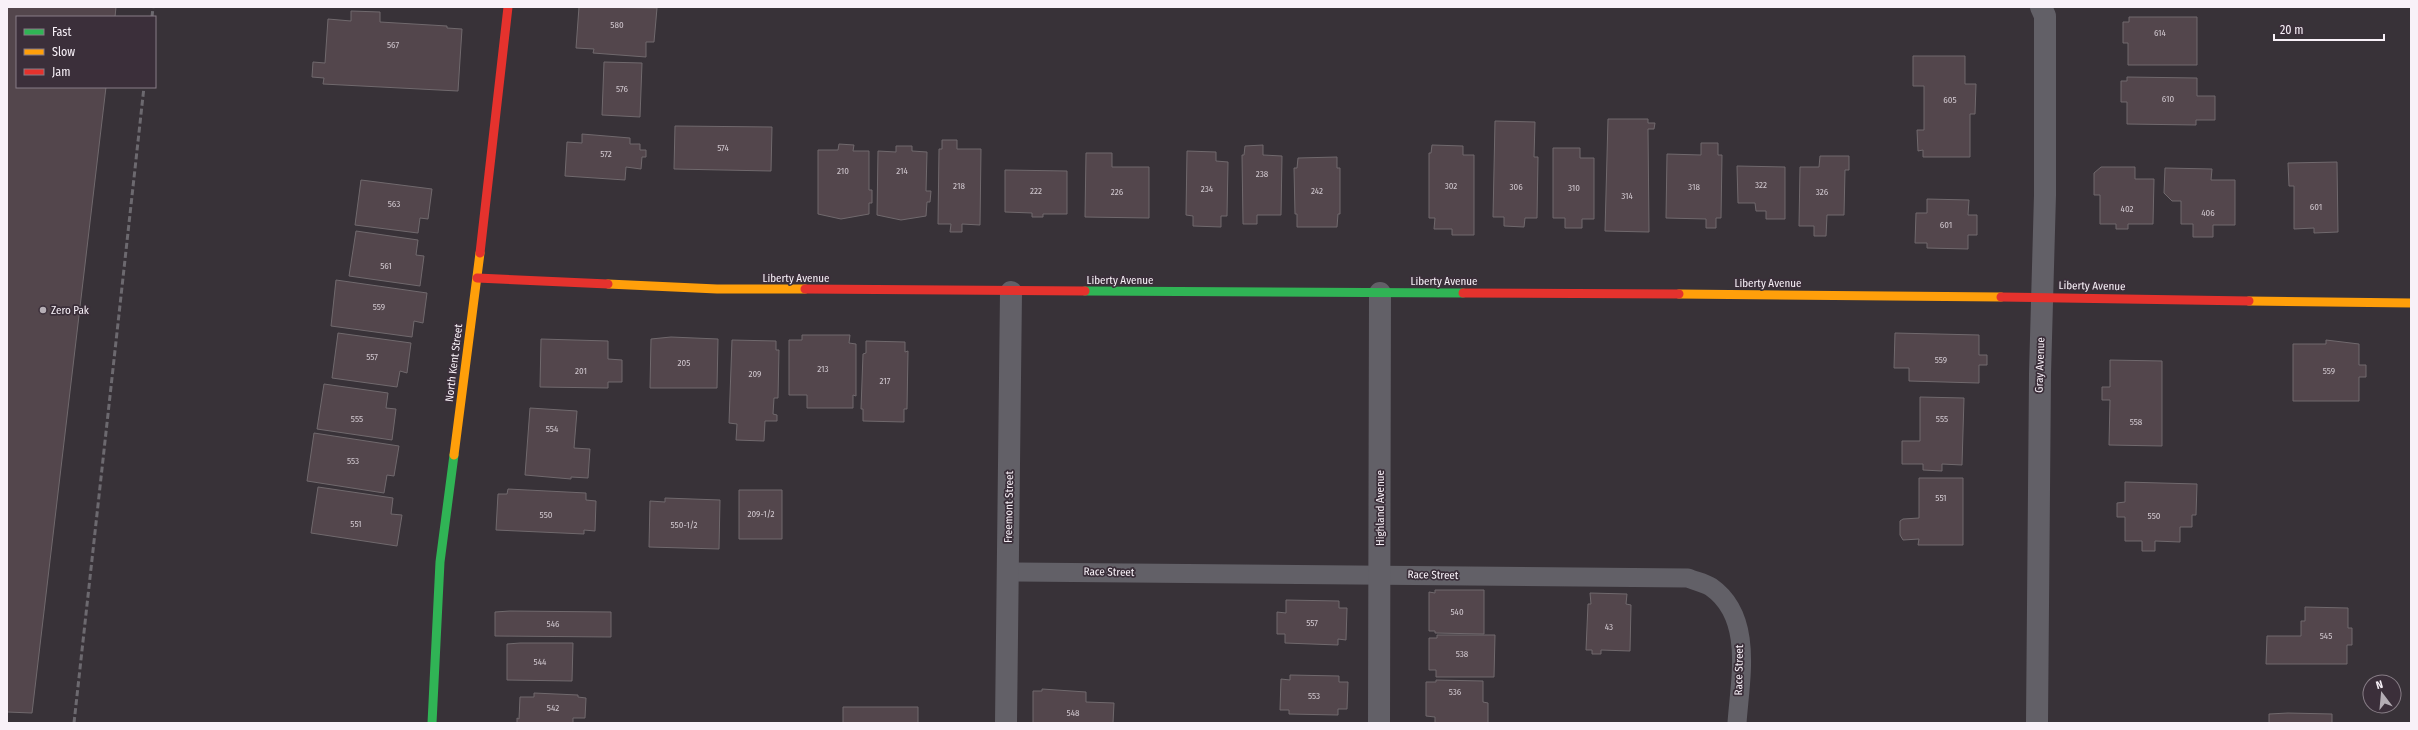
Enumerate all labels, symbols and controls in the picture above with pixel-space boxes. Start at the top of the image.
legend [16,16,156,88]
scale bar [2274,16,2384,42]
house number: 580 [610,20,624,30]
text: 20 m [2280,23,2304,37]
text: Fast [52,25,71,39]
house number: 614 [2154,28,2167,38]
house number: 567 [387,40,399,50]
text: Slow [52,45,75,59]
text: Jam [52,65,70,79]
house number: 576 [616,84,628,94]
house number: 610 [2162,94,2174,104]
house number: 605 [1943,95,1957,105]
house number: 574 [717,143,729,153]
house number: 572 [600,149,612,159]
house number: 210 [837,166,849,176]
house number: 214 [896,166,908,176]
house number: 238 [1256,169,1269,179]
house number: 322 [1755,180,1767,190]
house number: 218 [953,181,965,191]
house number: 302 [1445,181,1457,191]
house number: 306 [1509,182,1523,192]
house number: 318 [1688,182,1700,192]
house number: 310 [1568,183,1580,193]
house number: 234 [1201,184,1214,194]
house number: 222 [1030,186,1042,196]
house number: 242 [1311,186,1323,196]
house number: 226 [1111,187,1124,197]
house number: 326 [1816,187,1829,197]
house number: 314 [1621,191,1633,201]
house number: 563 [388,199,400,209]
house number: 601 [2310,202,2322,212]
house number: 402 [2121,204,2133,214]
house number: 406 [2201,208,2215,218]
house number: 601 [1940,220,1952,230]
house number: 561 [380,261,392,271]
street label: Liberty Avenue [763,272,829,285]
street label: Liberty Avenue [1087,274,1153,287]
street label: Liberty Avenue [1411,275,1477,288]
street label: Liberty Avenue [1735,277,1801,290]
street label: Liberty Avenue [2058,279,2126,293]
house number: 559 [373,302,385,312]
place label: Zero Pak [51,304,90,317]
marker: Zero Pak [38,305,48,315]
street label: North Kent Street [443,323,465,403]
street label: Gray Avenue [2033,337,2047,393]
house number: 557 [366,352,378,362]
house number: 559 [1935,355,1947,365]
house number: 205 [678,358,690,368]
house number: 213 [817,364,829,374]
house number: 201 [575,366,587,376]
house number: 559 [2323,366,2335,376]
house number: 209 [749,369,761,379]
house number: 217 [880,376,891,386]
house number: 555 [351,414,363,424]
house number: 555 [1936,414,1948,424]
house number: 558 [2130,417,2143,427]
house number: 554 [546,424,559,434]
house number: 553 [347,456,359,466]
street label: Freemont Street [1002,470,1016,543]
street label: Highland Avenue [1374,470,1387,546]
house number: 551 [1935,493,1947,503]
house number: 209-1/2 [748,509,775,519]
house number: 550 [540,510,553,520]
house number: 550 [2148,511,2161,521]
house number: 551 [350,519,362,529]
house number: 550-1/2 [671,520,697,530]
street label: Race Street [1083,565,1135,579]
street label: Race Street [1407,568,1459,582]
house number: 540 [1450,607,1464,617]
house number: 557 [1306,618,1318,628]
house number: 546 [547,619,560,629]
house number: 43 [1605,622,1613,632]
house number: 545 [2320,631,2332,641]
street label: Race Street [1732,644,1746,696]
house number: 538 [1456,649,1469,659]
house number: 544 [534,657,547,667]
north arrow [2362,674,2402,714]
text: N [2374,678,2384,692]
house number: 536 [1449,687,1462,697]
house number: 553 [1308,691,1320,701]
house number: 542 [547,703,559,713]
house number: 548 [1067,708,1080,718]

